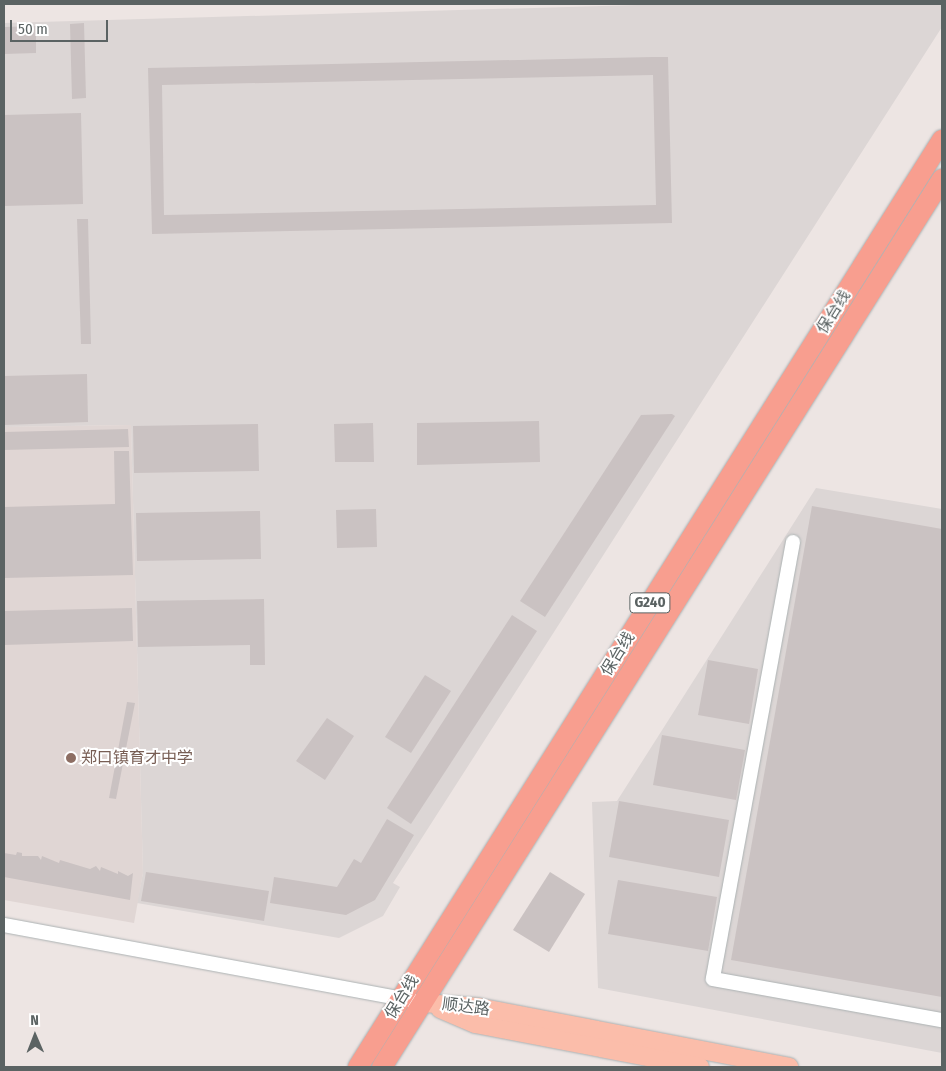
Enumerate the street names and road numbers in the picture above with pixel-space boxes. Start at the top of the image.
street label: 保台线 [813,287,855,337]
road number: G240 [629,590,671,616]
street label: 保台线 [597,629,639,679]
street label: 保台线 [381,972,423,1022]
street label: 顺达路 [441,995,491,1019]

